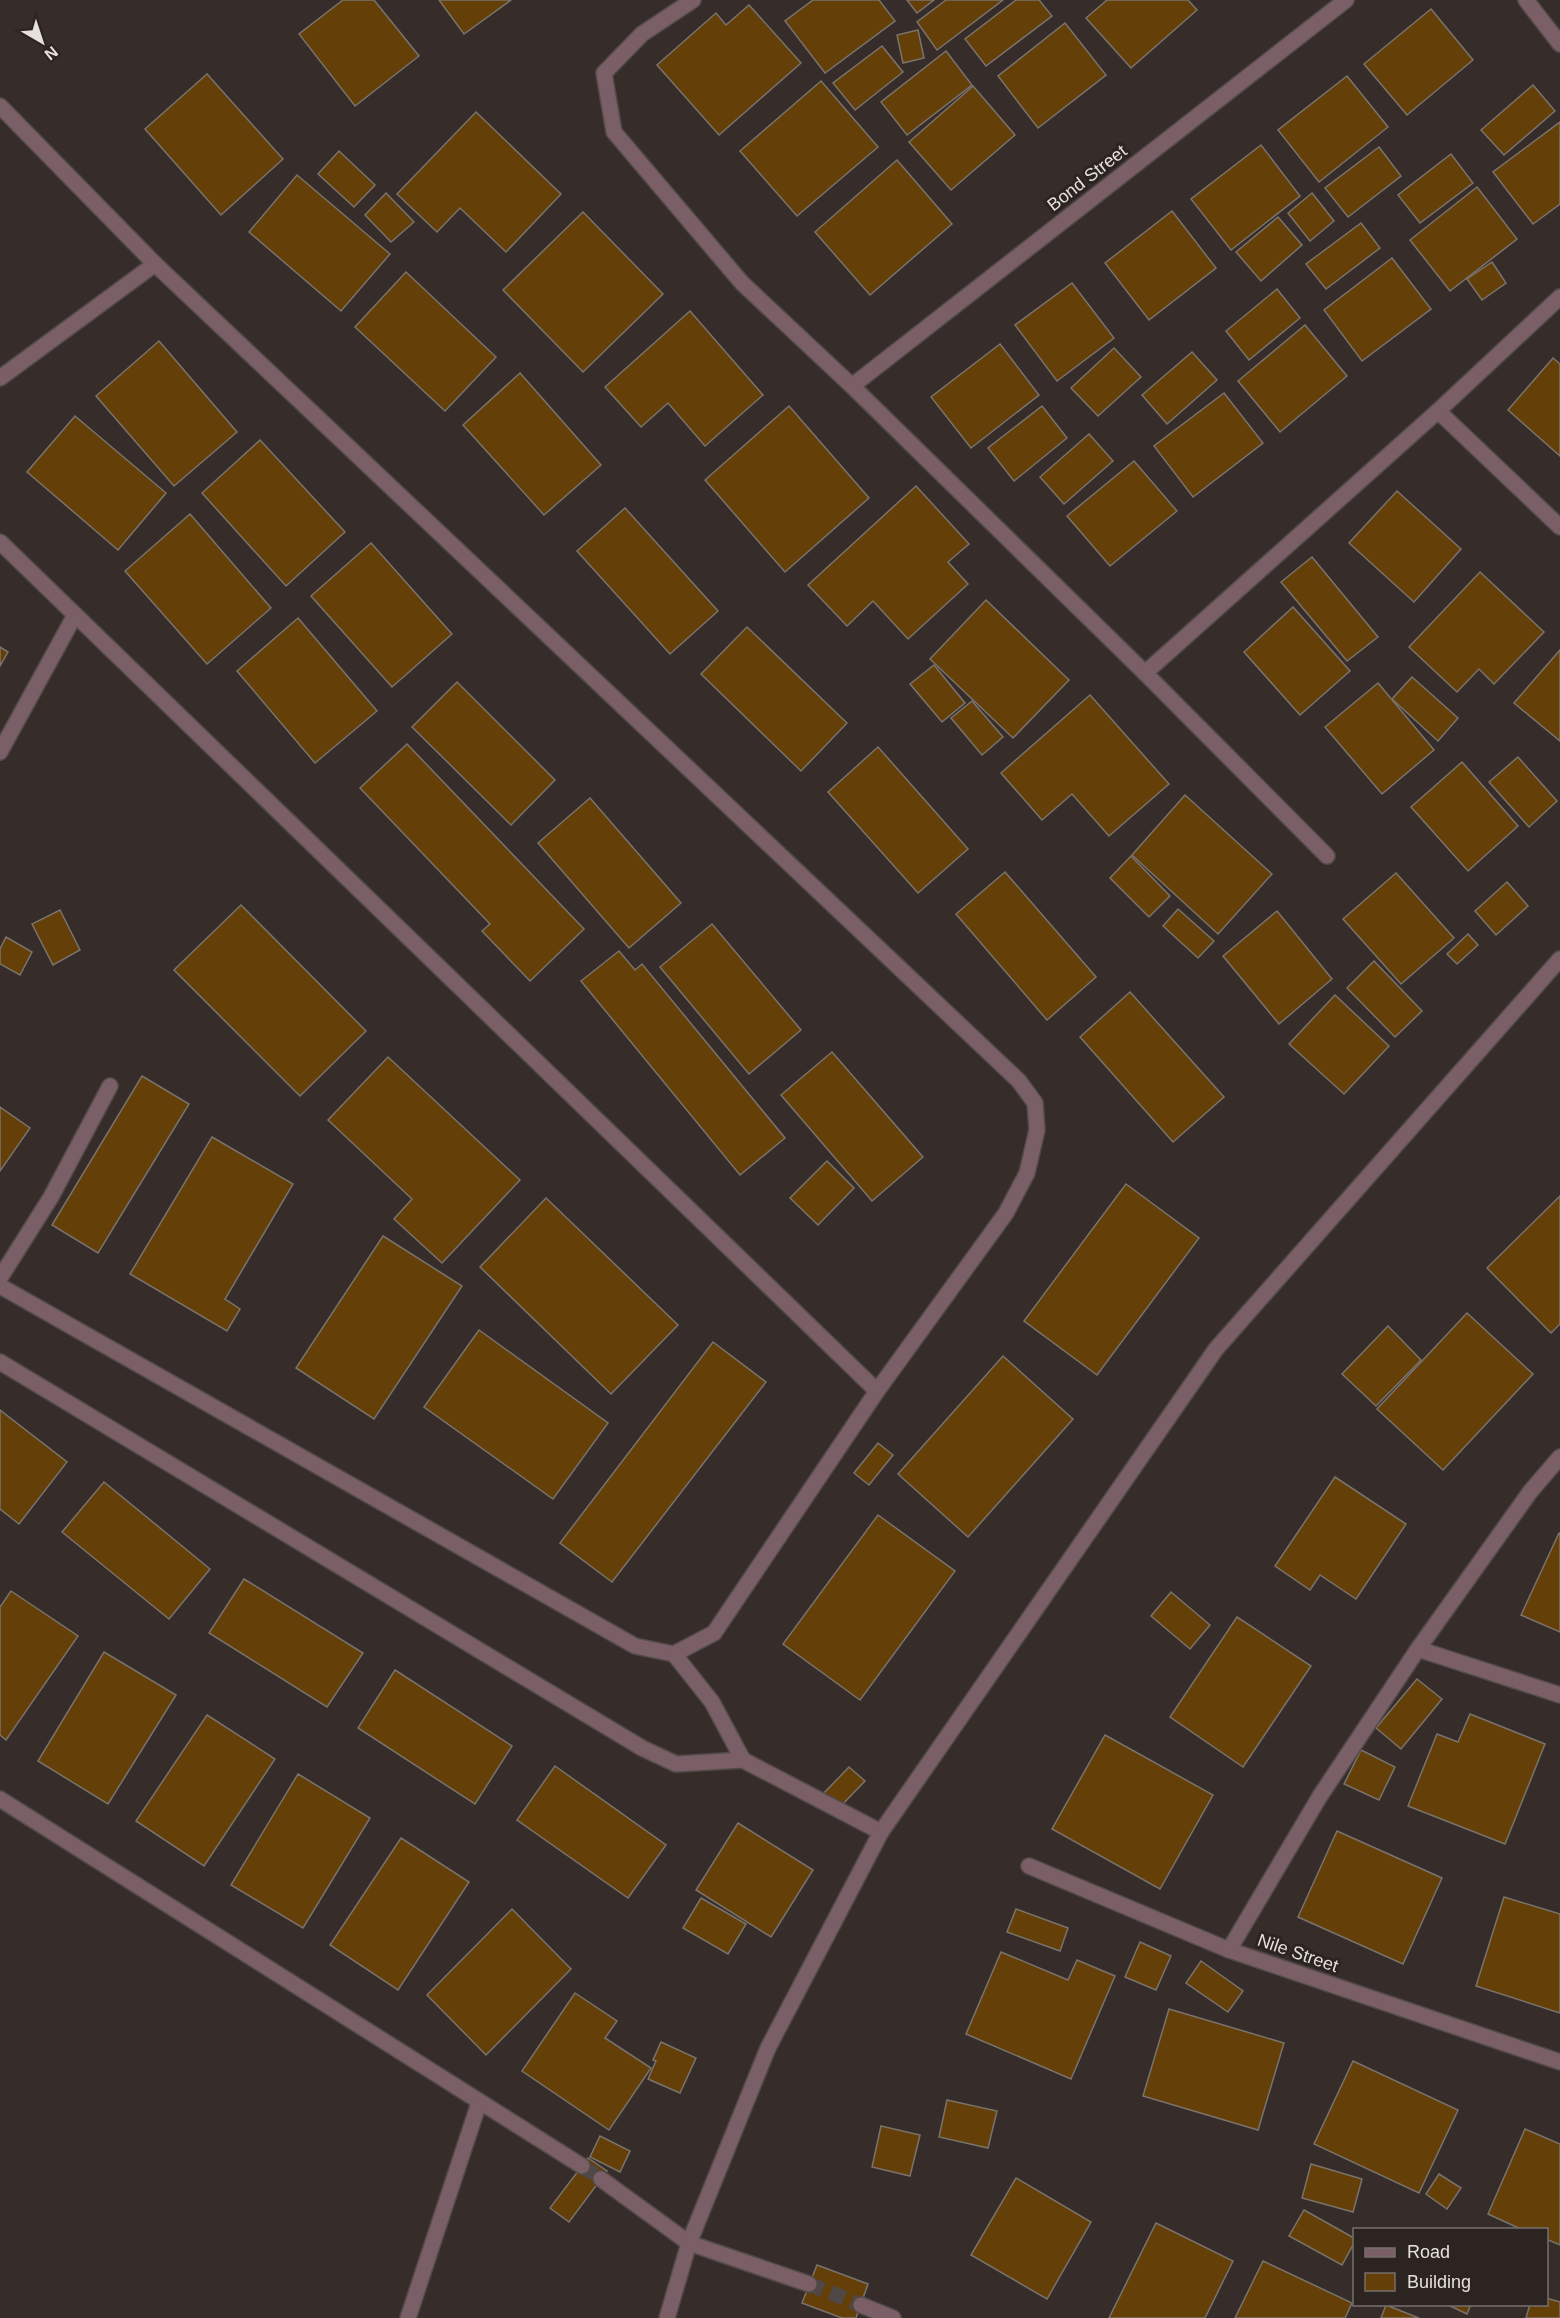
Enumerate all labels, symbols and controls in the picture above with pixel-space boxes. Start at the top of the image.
north arrow [12,12,72,72]
text: N [41,43,61,64]
street label: Bond Street [1043,141,1131,215]
street label: Nile Street [1255,1930,1341,1976]
legend [1353,2228,1548,2306]
text: Road [1407,2242,1450,2262]
text: Building [1407,2272,1471,2292]

